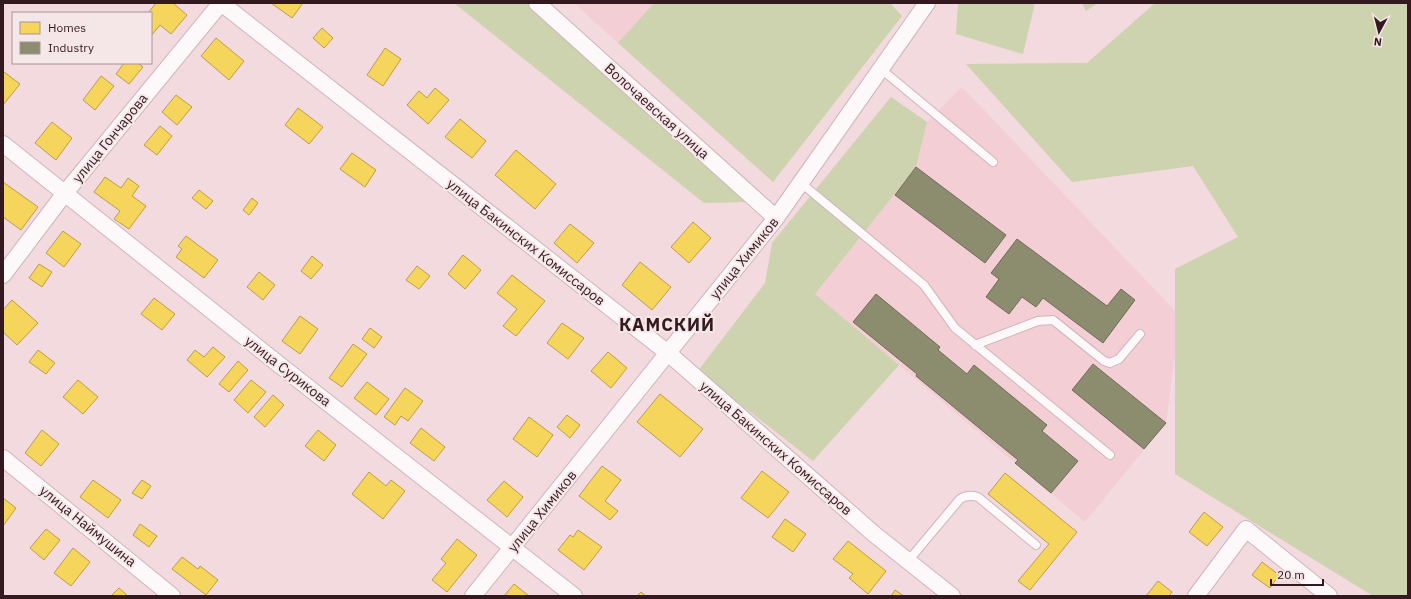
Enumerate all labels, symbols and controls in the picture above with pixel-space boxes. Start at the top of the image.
legend [12,12,152,64]
north arrow [1359,12,1399,52]
text: Homes [48,20,86,35]
text: N [1373,34,1383,49]
text: Industry [48,40,94,55]
street label: Волочаевская улица [601,59,714,163]
street label: улица Гончарова [68,89,152,186]
street label: улица Бакинских Комиссаров [443,175,609,309]
street label: улица Химиков [706,213,782,303]
district label: КАМСКИЙ [619,313,715,336]
street label: улица Сурикова [241,332,335,411]
street label: улица Бакинских Комиссаров [696,377,856,519]
street label: улица Химиков [504,466,580,556]
street label: улица Наймушина [36,481,141,571]
scale bar [1271,561,1323,587]
text: 20 m [1277,567,1305,582]

